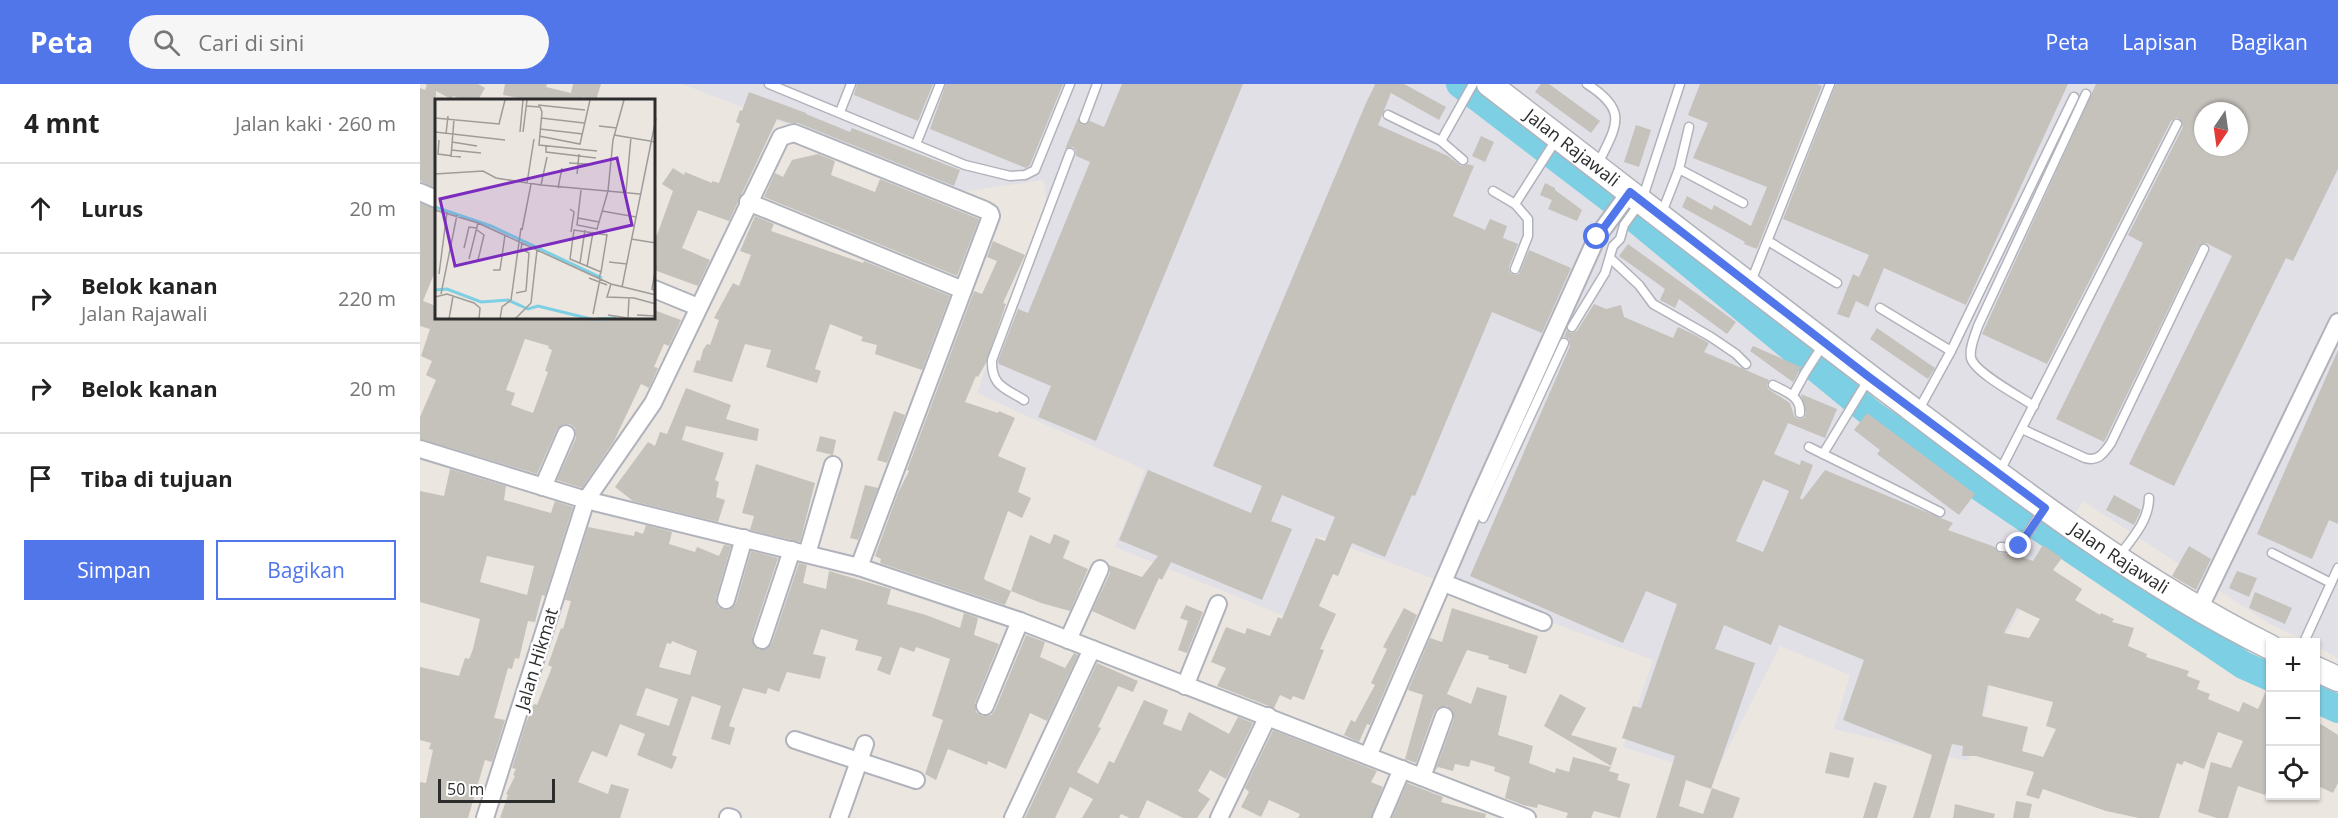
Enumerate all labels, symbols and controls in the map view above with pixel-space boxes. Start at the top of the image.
search box [129,15,549,69]
text: Peta [30,23,93,61]
icon: search [150,26,183,59]
text: Cari di sini [198,27,304,57]
text: Peta [2046,28,2089,56]
text: Lapisan [2122,28,2197,56]
text: Bagikan [2230,28,2308,56]
inset map [435,99,656,320]
street label: Jalan Rajawali [1519,102,1625,192]
north arrow [2194,102,2248,156]
text: 4 mnt [24,105,100,141]
text: Jalan kaki · 260 m [235,110,396,137]
icon: ahead [24,192,57,225]
text: Lurus [81,193,143,223]
text: 20 m [349,195,396,222]
route start [1583,223,1609,249]
text: Belok kanan [81,270,218,300]
icon: right [24,282,57,315]
text: 220 m [338,285,396,312]
text: Jalan Rajawali [81,300,207,327]
icon: right [24,372,57,405]
text: Belok kanan [81,373,218,403]
text: 20 m [349,375,396,402]
icon: arrive [24,462,57,495]
text: Tiba di tujuan [81,463,233,493]
street label: Jalan Rajawali [2064,515,2174,599]
route end [2005,532,2031,558]
button: Simpan [24,540,204,600]
button: Bagikan [216,540,396,600]
street label: Jalan Hikmat [509,605,563,715]
map controls [2266,638,2320,800]
button: + [2266,638,2320,692]
button: − [2266,692,2320,746]
button: locate [2266,746,2320,800]
scale bar [438,776,555,804]
text: 50 m [447,778,484,800]

